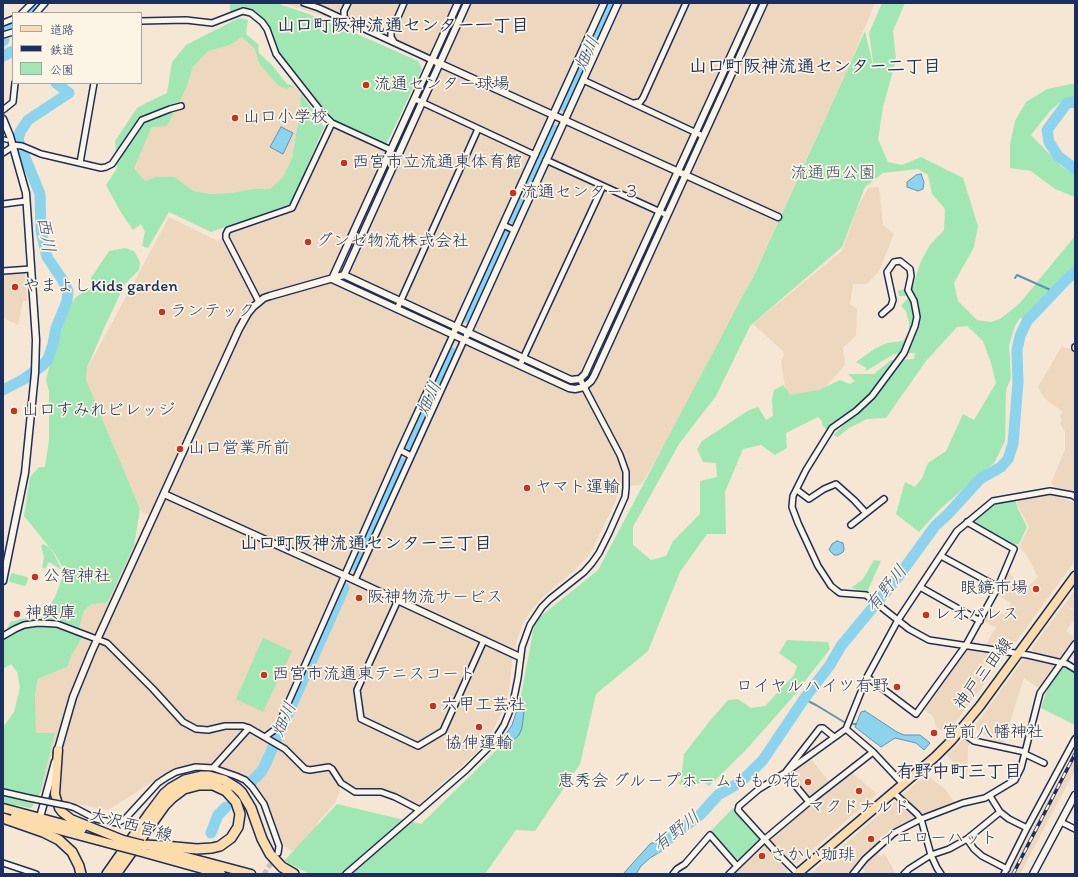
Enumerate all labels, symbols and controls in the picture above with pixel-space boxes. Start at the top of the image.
legend [12,12,142,84]
district label: 山口町阪神流通センター一丁目 [277,15,529,37]
text: 道路 [50,23,74,37]
water label: 畑川 [571,33,605,75]
text: 鉄道 [50,43,74,57]
district label: 山口町阪神流通センター二丁目 [689,56,941,78]
text: 公園 [50,63,74,77]
place label: 流通センター球場 [374,75,510,95]
marker: 流通センター球場 [361,80,371,90]
place label: 山口小学校 [243,108,328,128]
marker: 山口小学校 [230,113,240,123]
place label: 西宮市立流通東体育館 [352,153,522,173]
marker: 西宮市立流通東体育館 [339,158,349,168]
park label: 流通西公園 [791,164,875,184]
place label: 流通センター３ [521,183,640,203]
marker: 流通センター３ [508,188,518,198]
water label: 西川 [31,215,59,255]
place label: グンゼ物流株式会社 [316,232,469,252]
marker: グンゼ物流株式会社 [303,237,313,247]
place label: やまよしKids garden [23,277,178,297]
marker: やまよしKids garden [10,282,20,292]
place label: ランテック [170,302,255,322]
marker: ランテック [157,307,167,317]
water label: 畑川 [413,378,447,420]
place label: 山口すみれビレッジ [22,401,175,421]
marker: 山口すみれビレッジ [9,406,19,416]
place label: 山口営業所前 [188,439,290,459]
marker: 山口営業所前 [175,444,185,454]
place label: ヤマト運輸 [535,478,620,498]
marker: ヤマト運輸 [522,483,532,493]
district label: 山口町阪神流通センター三丁目 [240,533,492,555]
water label: 有野川 [862,561,912,617]
place label: 公智神社 [43,567,111,587]
marker: 公智神社 [30,572,40,582]
place label: 眼鏡市場 [960,579,1028,599]
marker: 眼鏡市場 [1031,584,1041,594]
place label: 阪神物流サービス [367,588,503,608]
marker: 阪神物流サービス [354,593,364,603]
place label: 神輿庫 [25,604,76,624]
place label: レオパレス [934,605,1019,625]
marker: 神輿庫 [12,609,22,619]
marker: レオパレス [921,610,931,620]
street label: 神戸三田線 [950,634,1018,714]
place label: 西宮市流通東テニスコート [272,665,476,685]
marker: 西宮市流通東テニスコート [259,670,269,680]
place label: ロイヤルハイツ有野 [736,677,889,697]
marker: ロイヤルハイツ有野 [892,682,902,692]
place label: 六甲工芸社 [441,696,526,716]
water label: 畑川 [268,699,302,741]
marker: 六甲工芸社 [428,701,438,711]
marker: 協伸運輸 [474,722,484,732]
place label: 宮前八幡神社 [942,723,1044,743]
marker: 宮前八幡神社 [929,728,939,738]
place label: 協伸運輸 [445,734,513,754]
district label: 有野中町三丁目 [896,761,1022,783]
place label: 恵秀会 グループホームももの花 [557,772,800,792]
marker: 恵秀会 グループホームももの花 [803,777,813,787]
marker: マクドナルド [854,786,864,796]
place label: マクドナルド [808,798,910,818]
street label: 大沢西宮線 [87,805,175,847]
water label: 有野川 [649,807,705,857]
place label: イエローハット [879,829,998,849]
marker: イエローハット [866,834,876,844]
place label: さかい珈琲 [770,846,855,866]
marker: さかい珈琲 [757,851,767,861]

